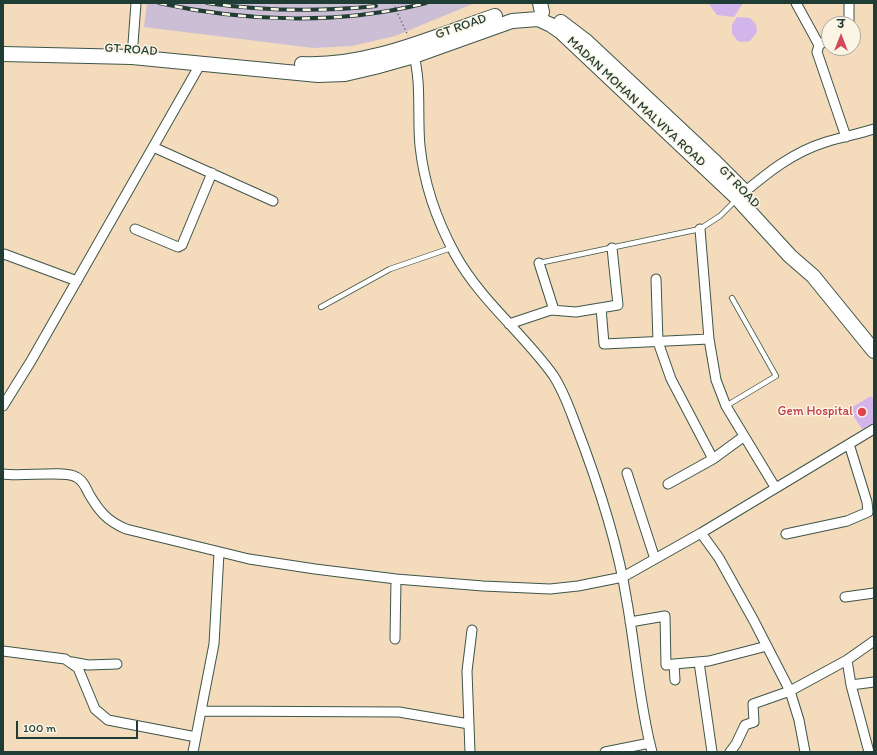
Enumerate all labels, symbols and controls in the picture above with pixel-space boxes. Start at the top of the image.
street label: GT ROAD [433,11,489,43]
north arrow [821,16,861,56]
text: उ [837,18,845,31]
street label: MADAN MOHAN MALVIYA ROAD [563,34,709,170]
street label: GT ROAD [104,40,158,60]
street label: GT ROAD [715,163,763,211]
place label: Gem Hospital [777,404,853,420]
marker: Gem Hospital [856,406,868,418]
scale bar [18,713,140,739]
text: 100 m [23,721,56,735]

